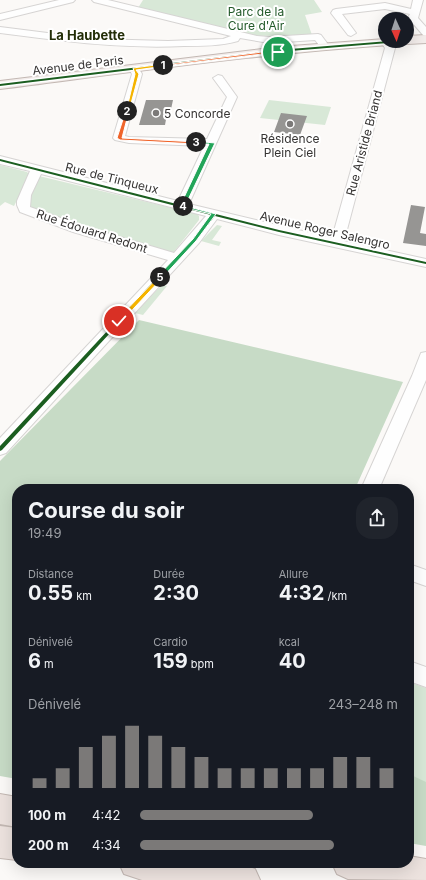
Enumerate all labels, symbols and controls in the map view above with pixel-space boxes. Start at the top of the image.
park label: Parc de la Cure d'Air [228,4,285,33]
north arrow [378,12,414,48]
map controls [378,12,414,48]
district label: La Haubette [49,27,125,43]
pin [261,35,295,69]
icon: arrive [267,41,289,63]
street label: Avenue de Paris [32,52,124,78]
pin: 1 [153,55,173,75]
text: 1 [161,58,165,72]
street label: Rue Aristide Briand [343,89,385,197]
pin: 2 [117,101,137,121]
text: 2 [124,104,130,118]
place label: 5 Concorde [164,106,230,121]
marker: 5 Concorde [151,108,161,118]
marker: Résidence Plein Ciel [285,119,295,129]
place label: Résidence Plein Ciel [260,131,320,160]
pin: 3 [186,132,206,152]
text: 3 [192,135,200,149]
street label: Rue de Tinqueux [64,159,161,197]
pin: 4 [173,196,193,216]
text: 4 [179,199,187,213]
street label: Rue Édouard Redont [35,206,150,256]
street label: Avenue Roger Salengro [259,208,391,252]
pin: 5 [150,267,170,287]
text: 5 [156,270,164,284]
pin [102,304,136,338]
icon: check [108,310,130,332]
text: Course du soir [28,497,185,523]
button: share [356,497,398,539]
text: 19:49 [28,525,62,541]
text: Distance [28,567,73,581]
text: Durée [153,567,185,581]
text: Allure [279,567,308,581]
text: 0.55 [28,581,73,605]
text: 2:30 [153,581,199,605]
text: 4:32 [279,581,324,605]
text: km [73,589,92,603]
text: /km [324,589,347,603]
text: Dénivelé [28,635,73,649]
text: Cardio [153,635,188,649]
text: kcal [279,635,300,649]
text: 6 [28,649,41,673]
text: 159 [153,649,188,673]
text: 40 [279,649,306,673]
text: m [41,657,54,671]
text: bpm [188,657,214,671]
text: Dénivelé [28,696,81,712]
text: 243–248 m [328,696,398,712]
text: 100 m [28,807,66,823]
text: 4:42 [92,807,120,823]
text: 200 m [28,837,69,853]
text: 4:34 [92,837,121,853]

